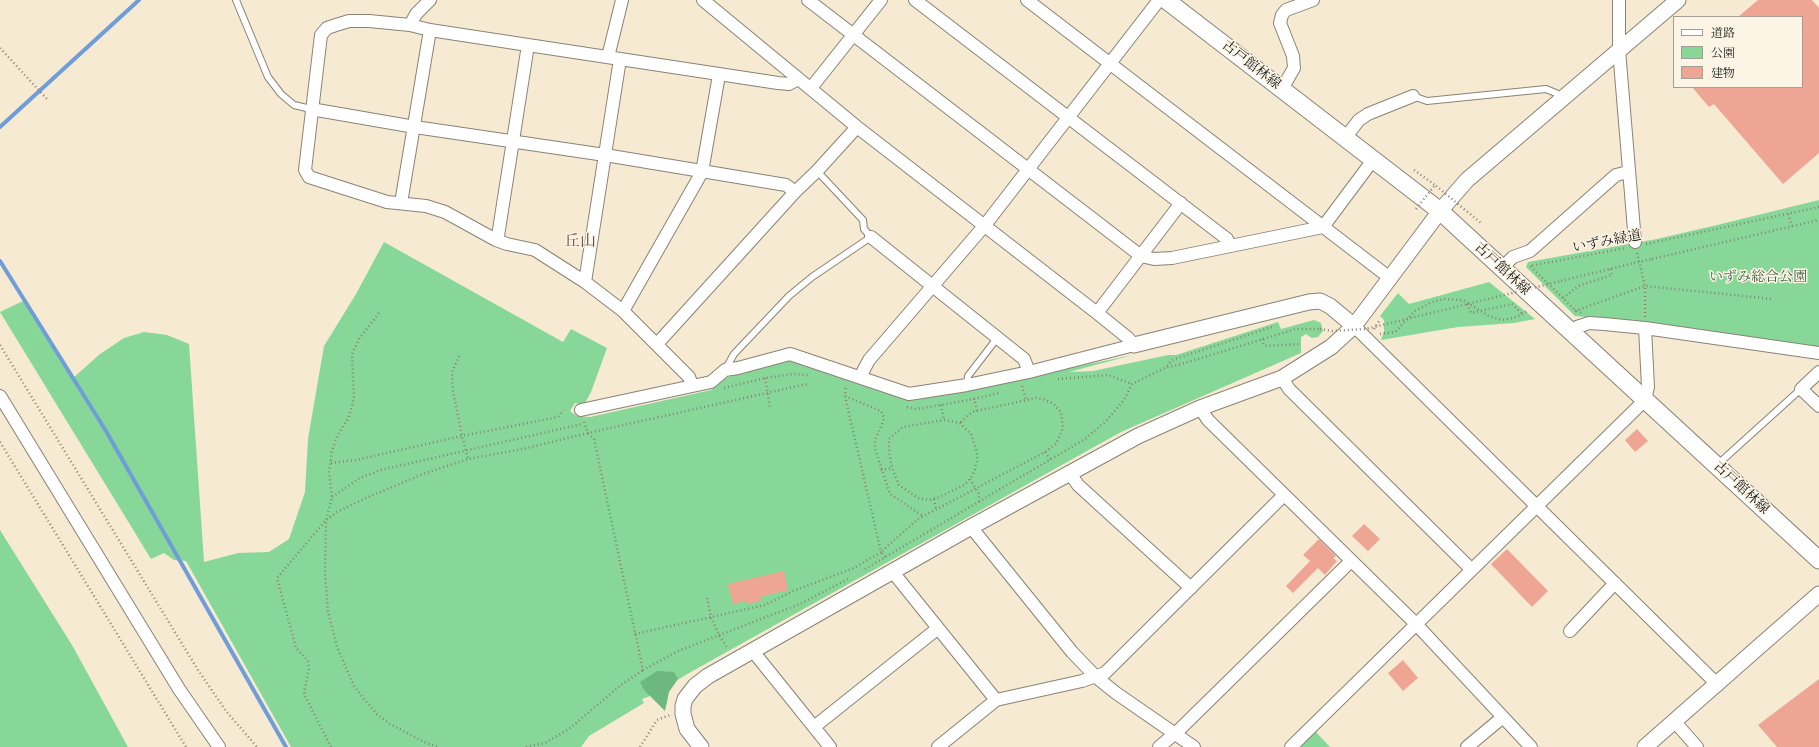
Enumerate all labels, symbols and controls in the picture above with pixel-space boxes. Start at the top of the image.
legend [1673,16,1803,88]
text: 道路 [1711,24,1735,41]
street label: 古戸館林線 [1218,37,1284,93]
text: 公園 [1711,44,1735,61]
text: 建物 [1711,64,1735,81]
street label: いずみ緑道 [1571,227,1643,257]
district label: 丘山 [564,232,596,252]
street label: 古戸館林線 [1471,239,1533,299]
park label: いずみ総合公園 [1709,269,1807,285]
street label: 古戸館林線 [1710,458,1772,518]

